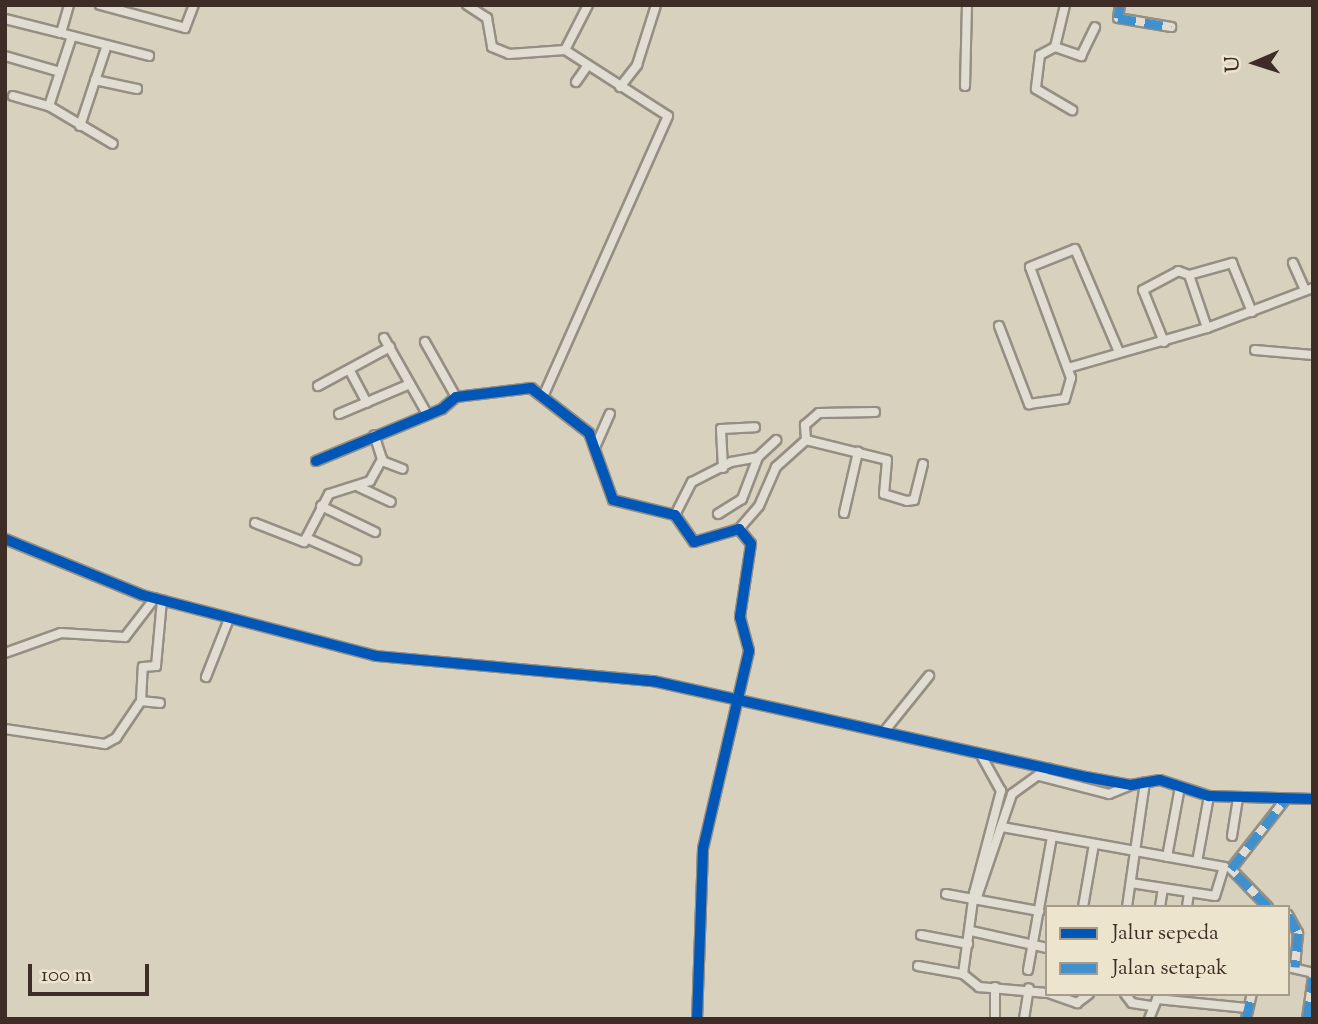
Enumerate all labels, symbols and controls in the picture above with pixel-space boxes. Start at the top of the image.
north arrow [1220,28,1290,98]
text: U [1220,56,1247,73]
legend [1045,905,1290,996]
text: Jalur sepeda [1112,919,1219,949]
scale bar [32,950,152,994]
text: Jalan setapak [1112,954,1228,984]
text: 100 m [41,961,92,991]

